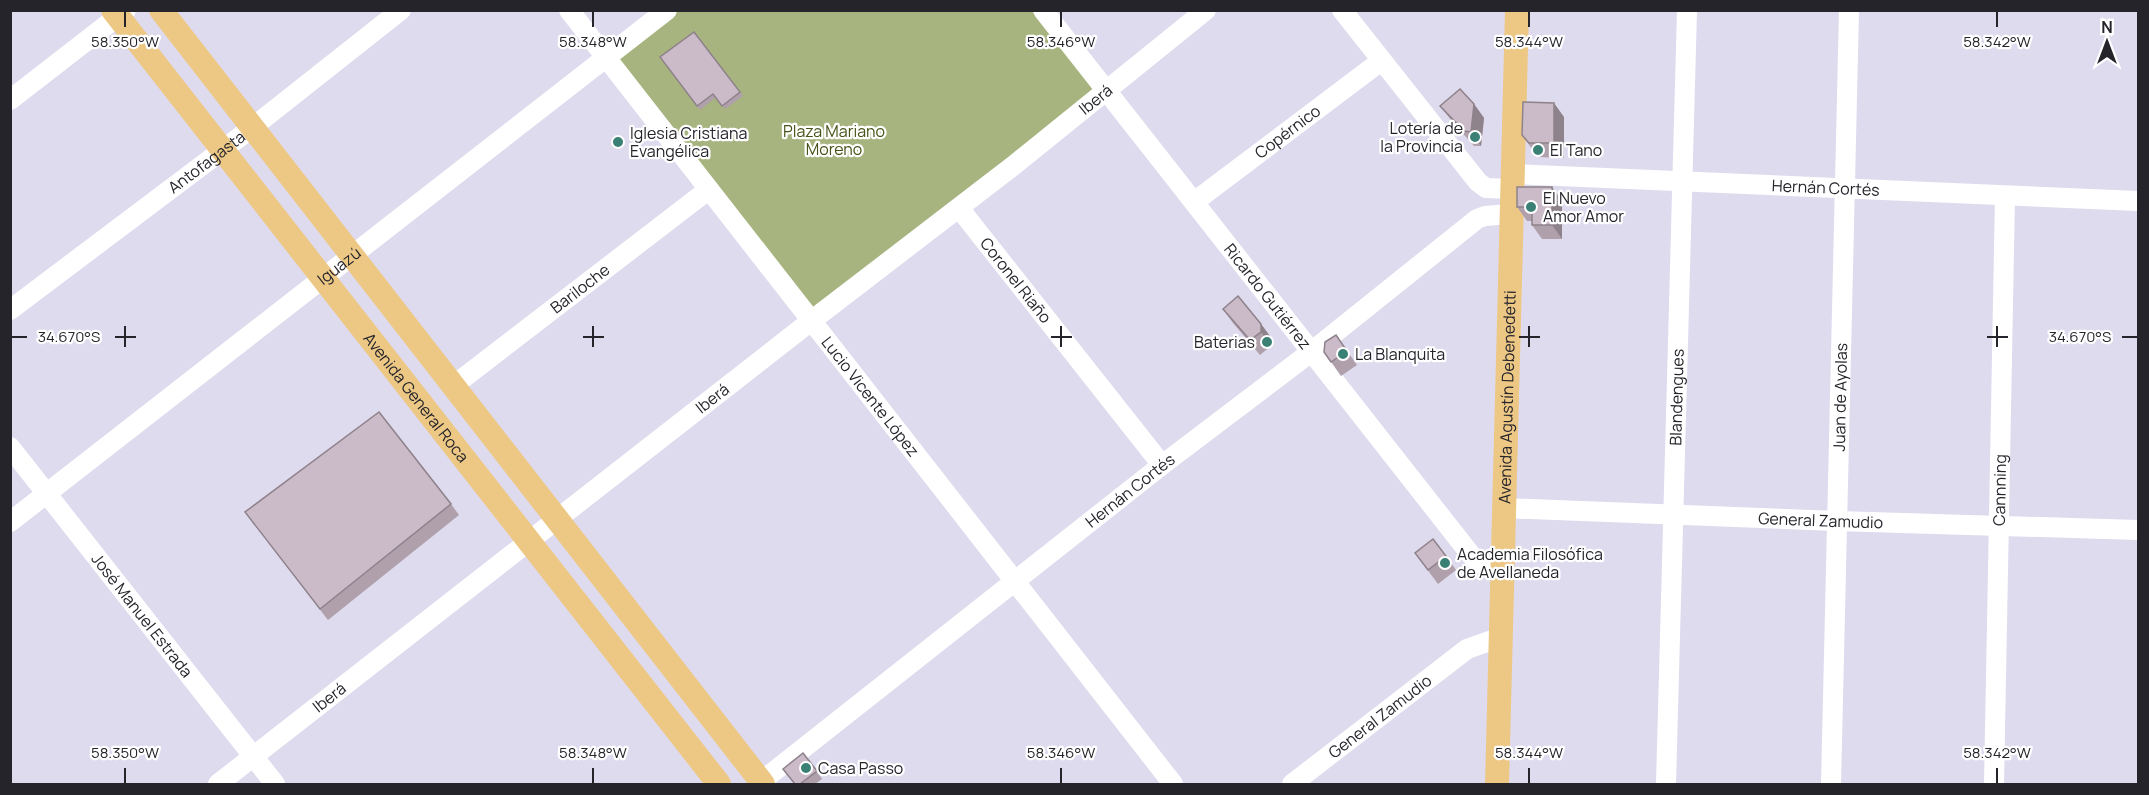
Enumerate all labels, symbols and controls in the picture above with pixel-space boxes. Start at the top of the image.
north arrow [2077,12,2137,72]
text: N [2101,16,2113,38]
text: 58.350°W [91,31,159,52]
text: 58.348°W [559,31,627,52]
text: 58.346°W [1027,31,1095,52]
text: 58.344°W [1495,31,1563,52]
text: 58.342°W [1963,31,2031,52]
street label: Iberá [1074,79,1117,120]
street label: Copérnico [1250,100,1325,163]
place label: Lotería de la Provincia [1380,117,1463,157]
park label: Plaza Mariano Moreno [783,120,885,160]
place label: Iglesia Cristiana Evangélica [630,122,747,162]
street label: Antofagasta [163,126,250,198]
marker: Lotería de la Provincia [1468,130,1482,144]
marker: Iglesia Cristiana Evangélica [611,135,625,149]
place label: El Tano [1550,139,1602,161]
marker: El Tano [1531,143,1545,157]
street label: Hernán Cortés [1771,174,1880,201]
place label: El Nuevo Amor Amor [1543,187,1624,227]
marker: El Nuevo Amor Amor [1524,200,1538,214]
street label: Coronel Riaño [975,233,1057,328]
street label: Ricardo Gutiérrez [1219,239,1316,354]
street label: Iguazú [313,242,365,290]
street label: Bariloche [546,259,614,318]
street label: Avenida Agustín Debenedetti [1493,290,1521,504]
text: 34.670°S [38,326,100,347]
text: 34.670°S [2049,326,2111,347]
street label: Avenida General Roca [359,328,474,467]
place label: Baterias [1194,331,1255,353]
street label: Lucio Vicente López [817,332,924,461]
marker: Baterias [1260,335,1274,349]
place label: La Blanquita [1355,343,1445,365]
street label: Juan de Ayolas [1828,343,1852,452]
marker: La Blanquita [1336,347,1350,361]
street label: Blandengues [1664,348,1689,446]
street label: Iberá [691,378,734,418]
street label: Hernán Cortés [1081,448,1179,532]
street label: Cannning [1988,454,2011,526]
street label: General Zamudio [1758,507,1884,533]
place label: Academia Filosófica de Avellaneda [1457,543,1603,583]
street label: José Manuel Estrada [87,549,198,682]
marker: Academia Filosófica de Avellaneda [1438,556,1452,570]
street label: General Zamudio [1324,669,1436,763]
street label: Iberá [308,677,350,717]
text: 58.350°W [91,742,159,763]
text: 58.348°W [559,742,627,763]
text: 58.346°W [1027,742,1095,763]
text: 58.344°W [1495,742,1563,763]
text: 58.342°W [1963,742,2031,763]
place label: Casa Passo [818,757,903,779]
marker: Casa Passo [799,761,813,775]

